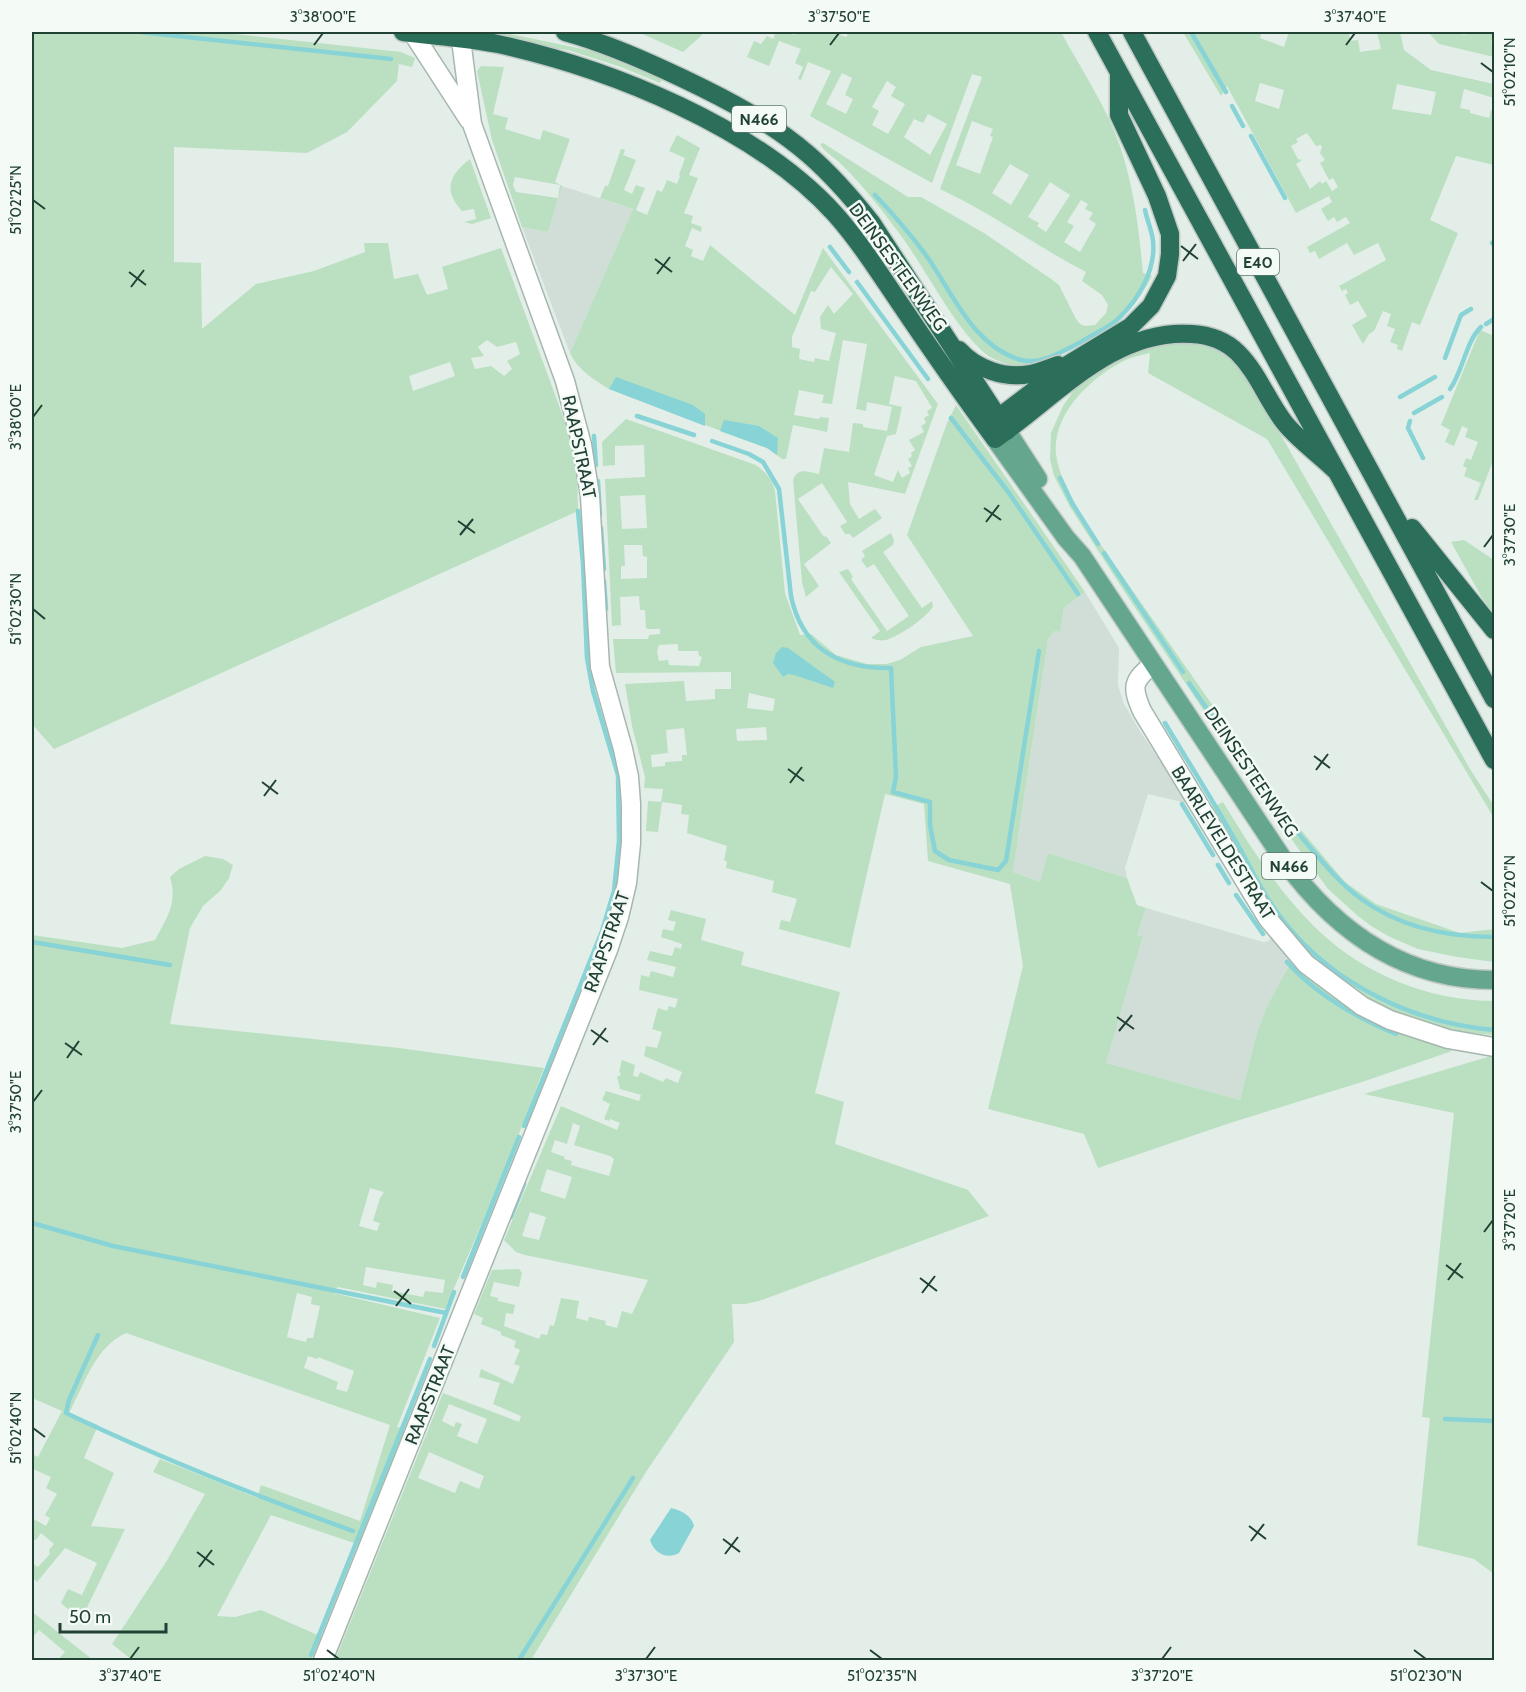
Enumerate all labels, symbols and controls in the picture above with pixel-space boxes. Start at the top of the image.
text: 3°38'00"E [290,8,356,26]
text: 3°37'50"E [808,8,870,26]
text: 3°37'40"E [1324,8,1386,26]
text: 51°02'10"N [1501,37,1519,107]
road number: N466 [732,106,786,132]
text: 51°02'25"N [7,165,25,235]
street label: DEINSESTEENWEG [844,199,952,335]
road number: E40 [1237,249,1279,275]
text: 3°38'00"E [7,384,25,450]
street label: RAAPSTRAAT [557,393,601,501]
text: 3°37'30"E [1501,504,1519,566]
text: 51°02'30"N [7,573,25,645]
street label: DEINSESTEENWEG [1199,703,1303,841]
street label: BAARLEVELDESTRAAT [1167,762,1280,924]
road number: N466 [1262,853,1316,879]
text: 51°02'20"N [1501,855,1519,927]
street label: RAAPSTRAAT [579,888,635,995]
text: 3°37'50"E [7,1071,25,1133]
text: 3°37'20"E [1501,1189,1519,1251]
street label: RAAPSTRAAT [400,1342,460,1448]
text: 51°02'40"N [7,1392,25,1464]
scale bar [60,1596,166,1634]
text: 50 m [69,1606,111,1628]
text: 3°37'40"E [99,1667,161,1685]
text: 51°02'40"N [303,1667,375,1685]
text: 3°37'30"E [615,1667,677,1685]
text: 51°02'35"N [847,1667,917,1685]
text: 3°37'20"E [1131,1667,1193,1685]
text: 51°02'30"N [1390,1667,1462,1685]

